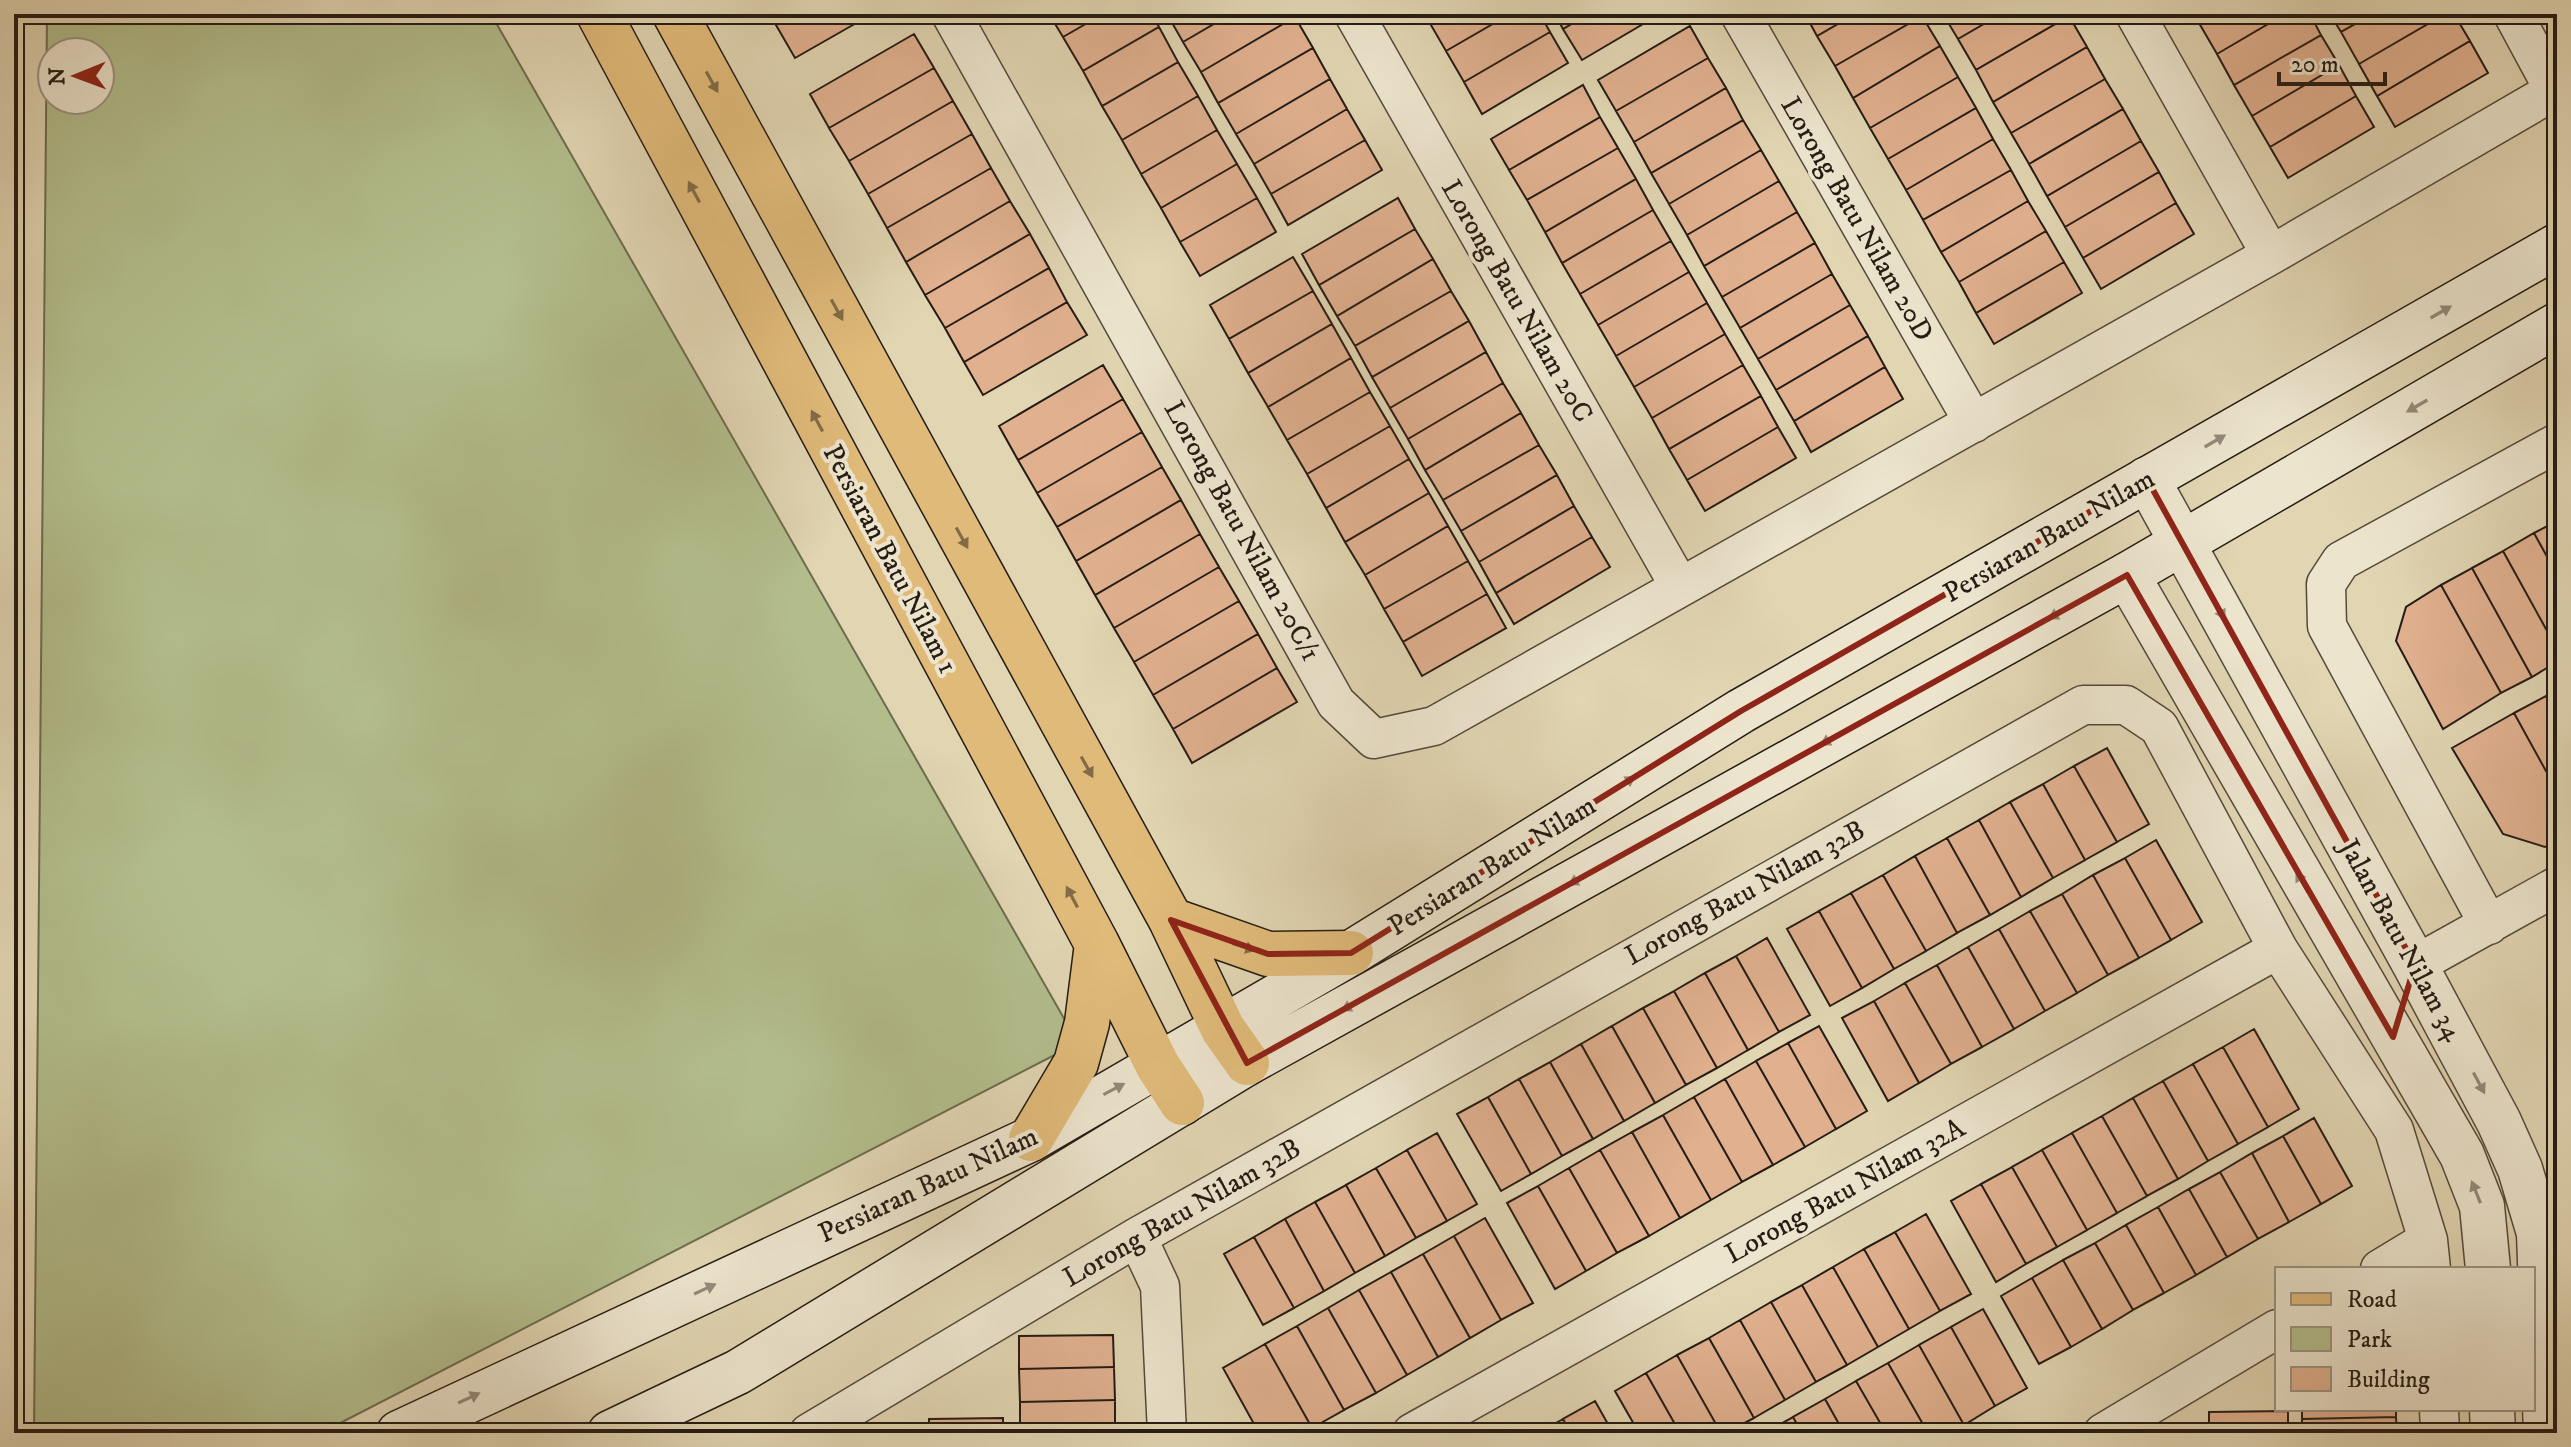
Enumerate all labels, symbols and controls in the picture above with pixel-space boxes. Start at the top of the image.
north arrow [36,36,116,116]
scale bar [2279,36,2385,86]
text: 20 m [2291,50,2339,80]
text: N [44,67,71,86]
one-way arrow [706,71,719,94]
street label: Lorong Batu Nilam 20D [1773,90,1941,348]
street label: Lorong Batu Nilam 20C [1433,173,1601,429]
one-way arrow [687,180,700,203]
one-way arrow [830,299,844,322]
one-way arrow [2430,305,2452,319]
street label: Lorong Batu Nilam 20C/1 [1156,395,1328,667]
one-way arrow [2406,399,2428,413]
one-way arrow [810,409,823,432]
one-way arrow [2204,434,2226,448]
street label: Persiaran Batu Nilam 1 [815,438,965,680]
street label: Persiaran Batu Nilam [1937,461,2161,611]
one-way arrow [955,527,969,550]
one-way arrow [2212,598,2226,621]
one-way arrow [2047,606,2070,620]
one-way arrow [1820,732,1842,746]
one-way arrow [1080,755,1094,778]
one-way arrow [1614,776,1636,790]
street label: Persiaran Batu Nilam [1382,788,1602,944]
street label: Lorong Batu Nilam 32B [1619,813,1871,973]
street label: Jalan Batu Nilam 34 [2330,831,2471,1048]
one-way arrow [1568,871,1590,885]
one-way arrow [2295,871,2309,893]
one-way arrow [1065,885,1078,908]
one-way arrow [1232,941,1256,953]
one-way arrow [1341,997,1363,1011]
one-way arrow [2472,1072,2485,1095]
one-way arrow [1103,1082,1126,1095]
street label: Lorong Batu Nilam 32A [1719,1110,1972,1272]
street label: Persiaran Batu Nilam [813,1119,1043,1251]
street label: Lorong Batu Nilam 32B [1057,1131,1307,1295]
one-way arrow [2470,1180,2483,1204]
legend [2275,1267,2535,1411]
one-way arrow [693,1282,717,1296]
text: Road [2347,1285,2397,1315]
text: Park [2347,1325,2392,1355]
text: Building [2347,1365,2430,1395]
one-way arrow [457,1391,481,1405]

